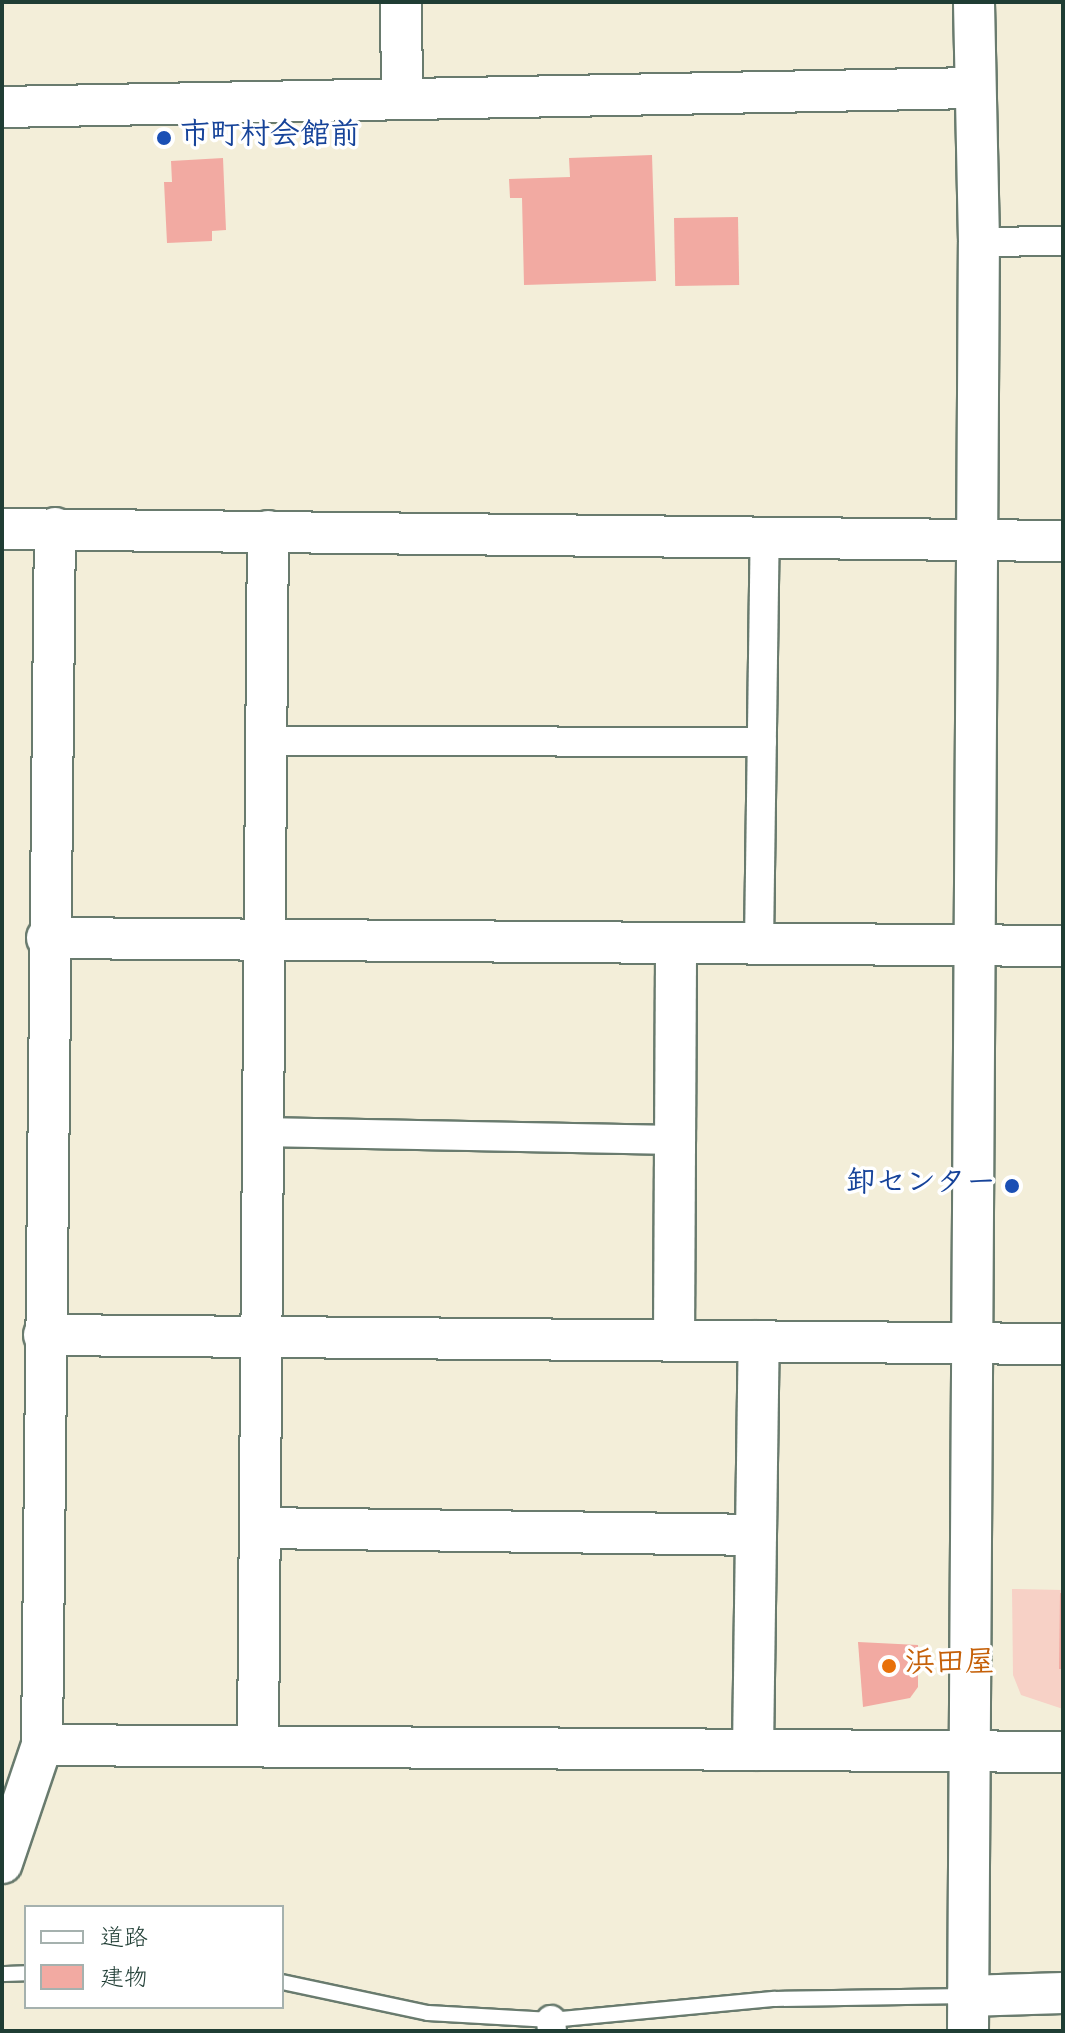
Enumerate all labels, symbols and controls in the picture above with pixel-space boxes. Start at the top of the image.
place label: 市町村会館前 [180,120,360,156]
marker: 市町村会館前 [155,129,173,147]
place label: 卸センター [846,1168,996,1204]
marker: 卸センター [1003,1177,1021,1195]
place label: 浜田屋 [905,1648,995,1684]
marker: 浜田屋 [880,1657,898,1675]
legend [24,1905,284,2009]
text: 道路 [100,1923,148,1957]
text: 建物 [100,1963,148,1997]

